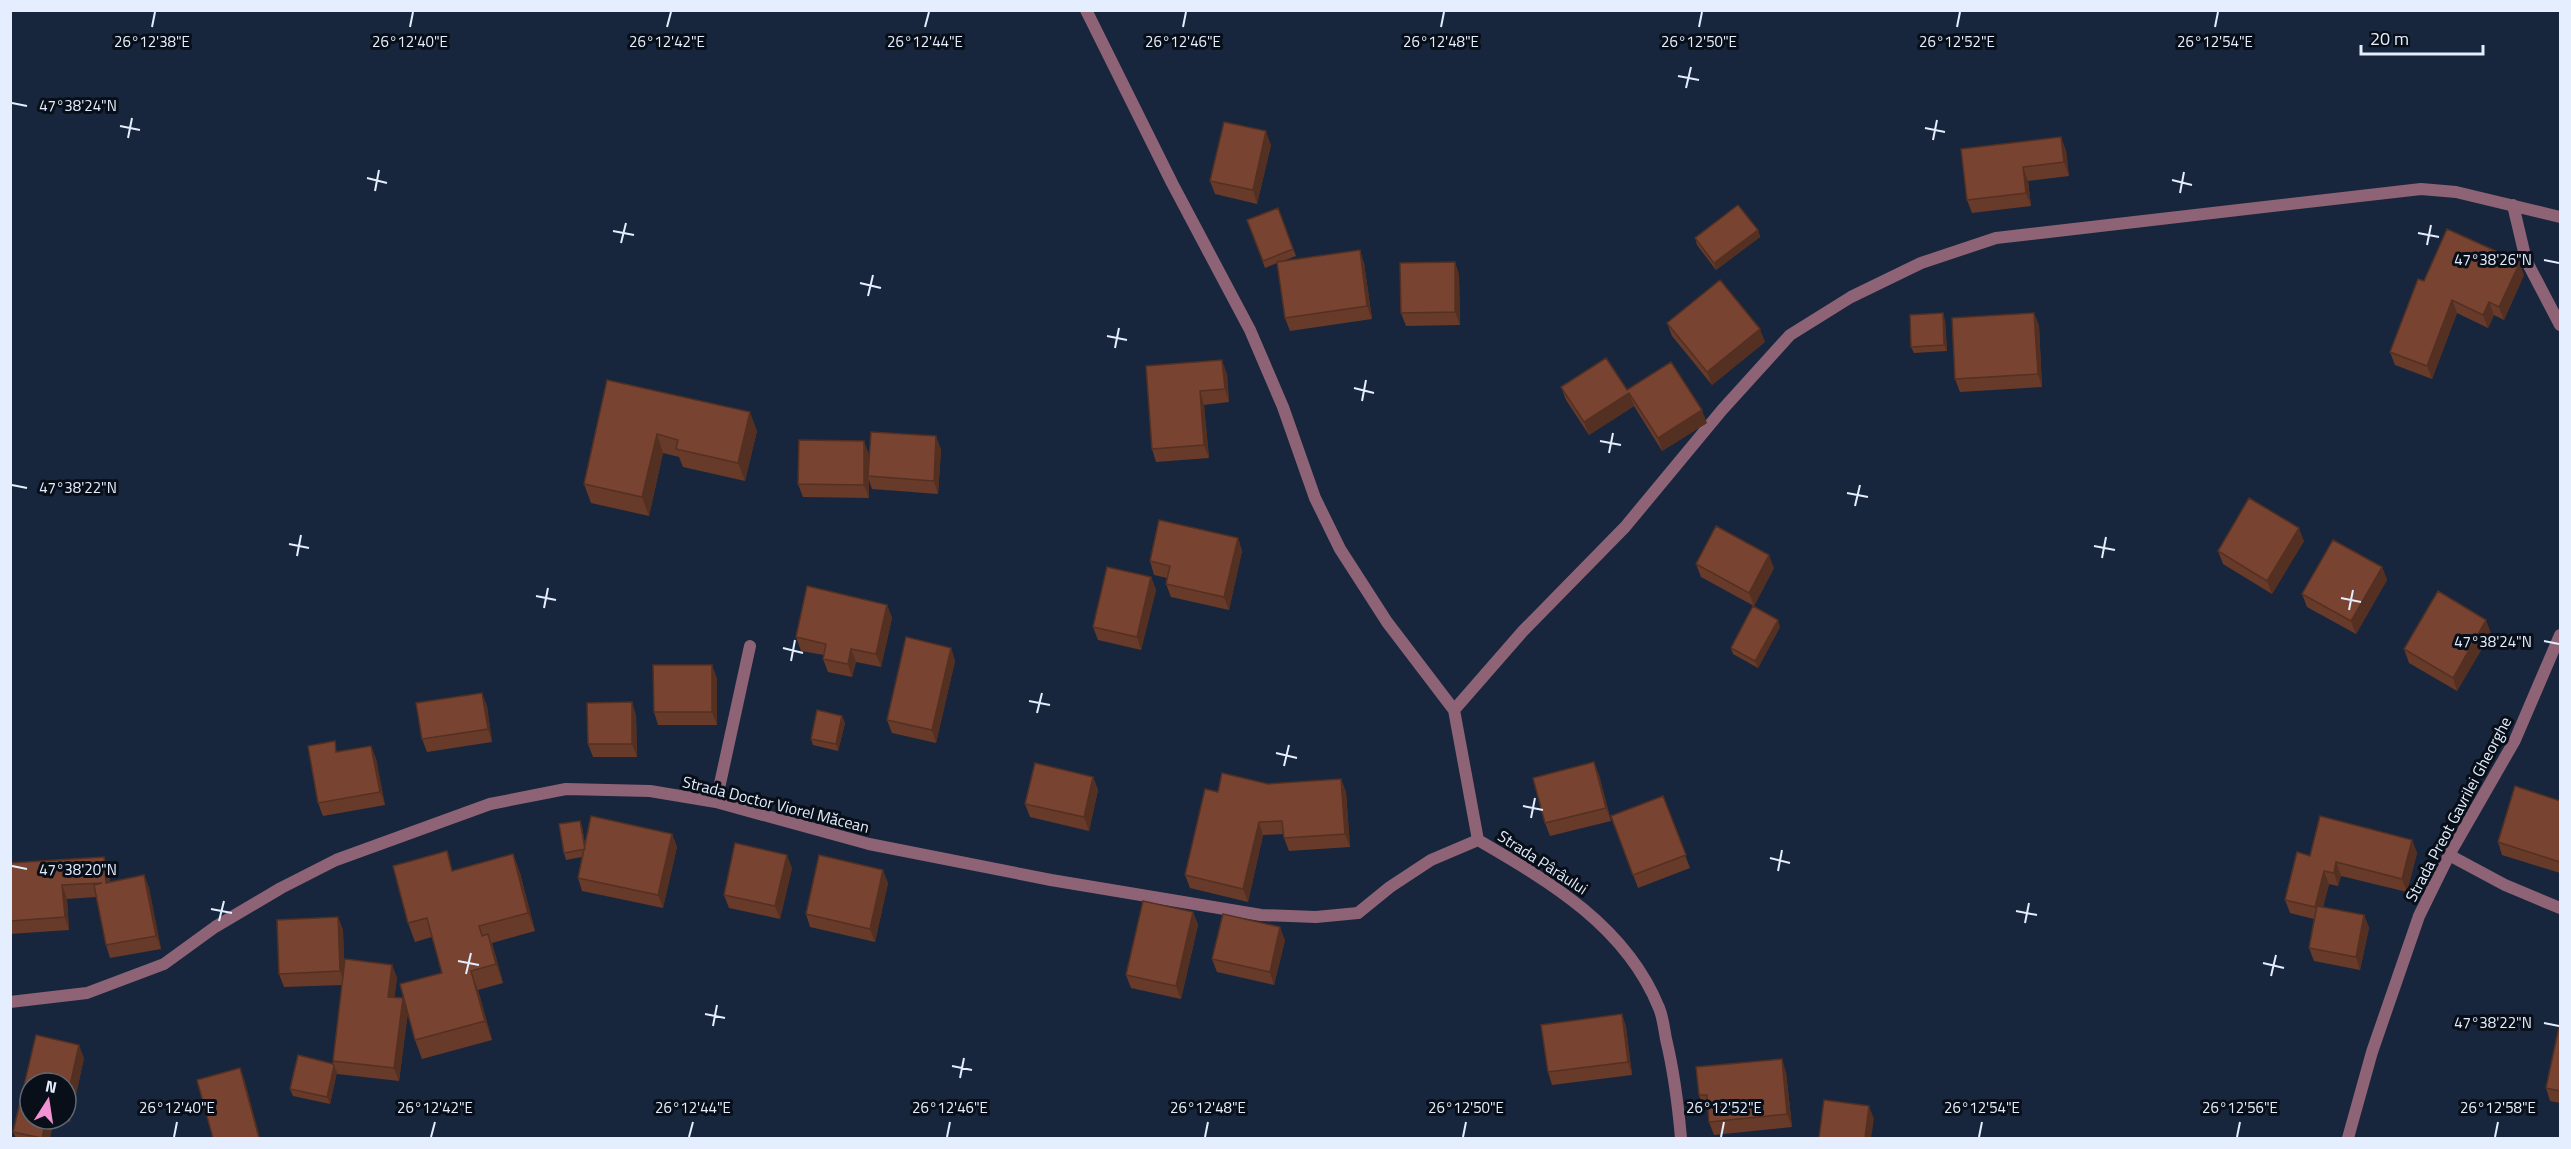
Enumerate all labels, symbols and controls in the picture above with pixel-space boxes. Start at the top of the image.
scale bar [2361,18,2482,56]
text: 20 m [2370,25,2409,52]
text: 26°12'38"E [114,30,190,53]
text: 26°12'40"E [372,30,448,53]
text: 26°12'42"E [629,30,705,53]
text: 26°12'44"E [887,30,963,53]
text: 26°12'46"E [1145,30,1221,53]
text: 26°12'48"E [1403,30,1479,53]
text: 26°12'50"E [1661,30,1737,53]
text: 26°12'52"E [1919,30,1995,53]
text: 26°12'54"E [2177,30,2253,53]
text: 47°38'24"N [39,94,117,117]
text: 47°38'26"N [2454,248,2532,271]
text: 47°38'22"N [39,476,117,499]
text: 47°38'24"N [2454,630,2532,653]
street label: Strada Preot Gavrilei Gheorghe [2399,712,2517,906]
street label: Strada Doctor Viorel Măcean [680,769,872,839]
street label: Strada Pârâului [1493,824,1593,900]
text: 47°38'20"N [39,858,117,881]
text: 47°38'22"N [2454,1011,2532,1034]
north arrow [18,1071,78,1131]
text: N [43,1073,59,1099]
text: 26°12'40"E [139,1096,215,1119]
text: 26°12'42"E [397,1096,473,1119]
text: 26°12'44"E [655,1096,731,1119]
text: 26°12'46"E [912,1096,988,1119]
text: 26°12'48"E [1170,1096,1246,1119]
text: 26°12'50"E [1428,1096,1504,1119]
text: 26°12'52"E [1686,1096,1762,1119]
text: 26°12'54"E [1944,1096,2020,1119]
text: 26°12'56"E [2202,1096,2278,1119]
text: 26°12'58"E [2460,1096,2536,1119]

